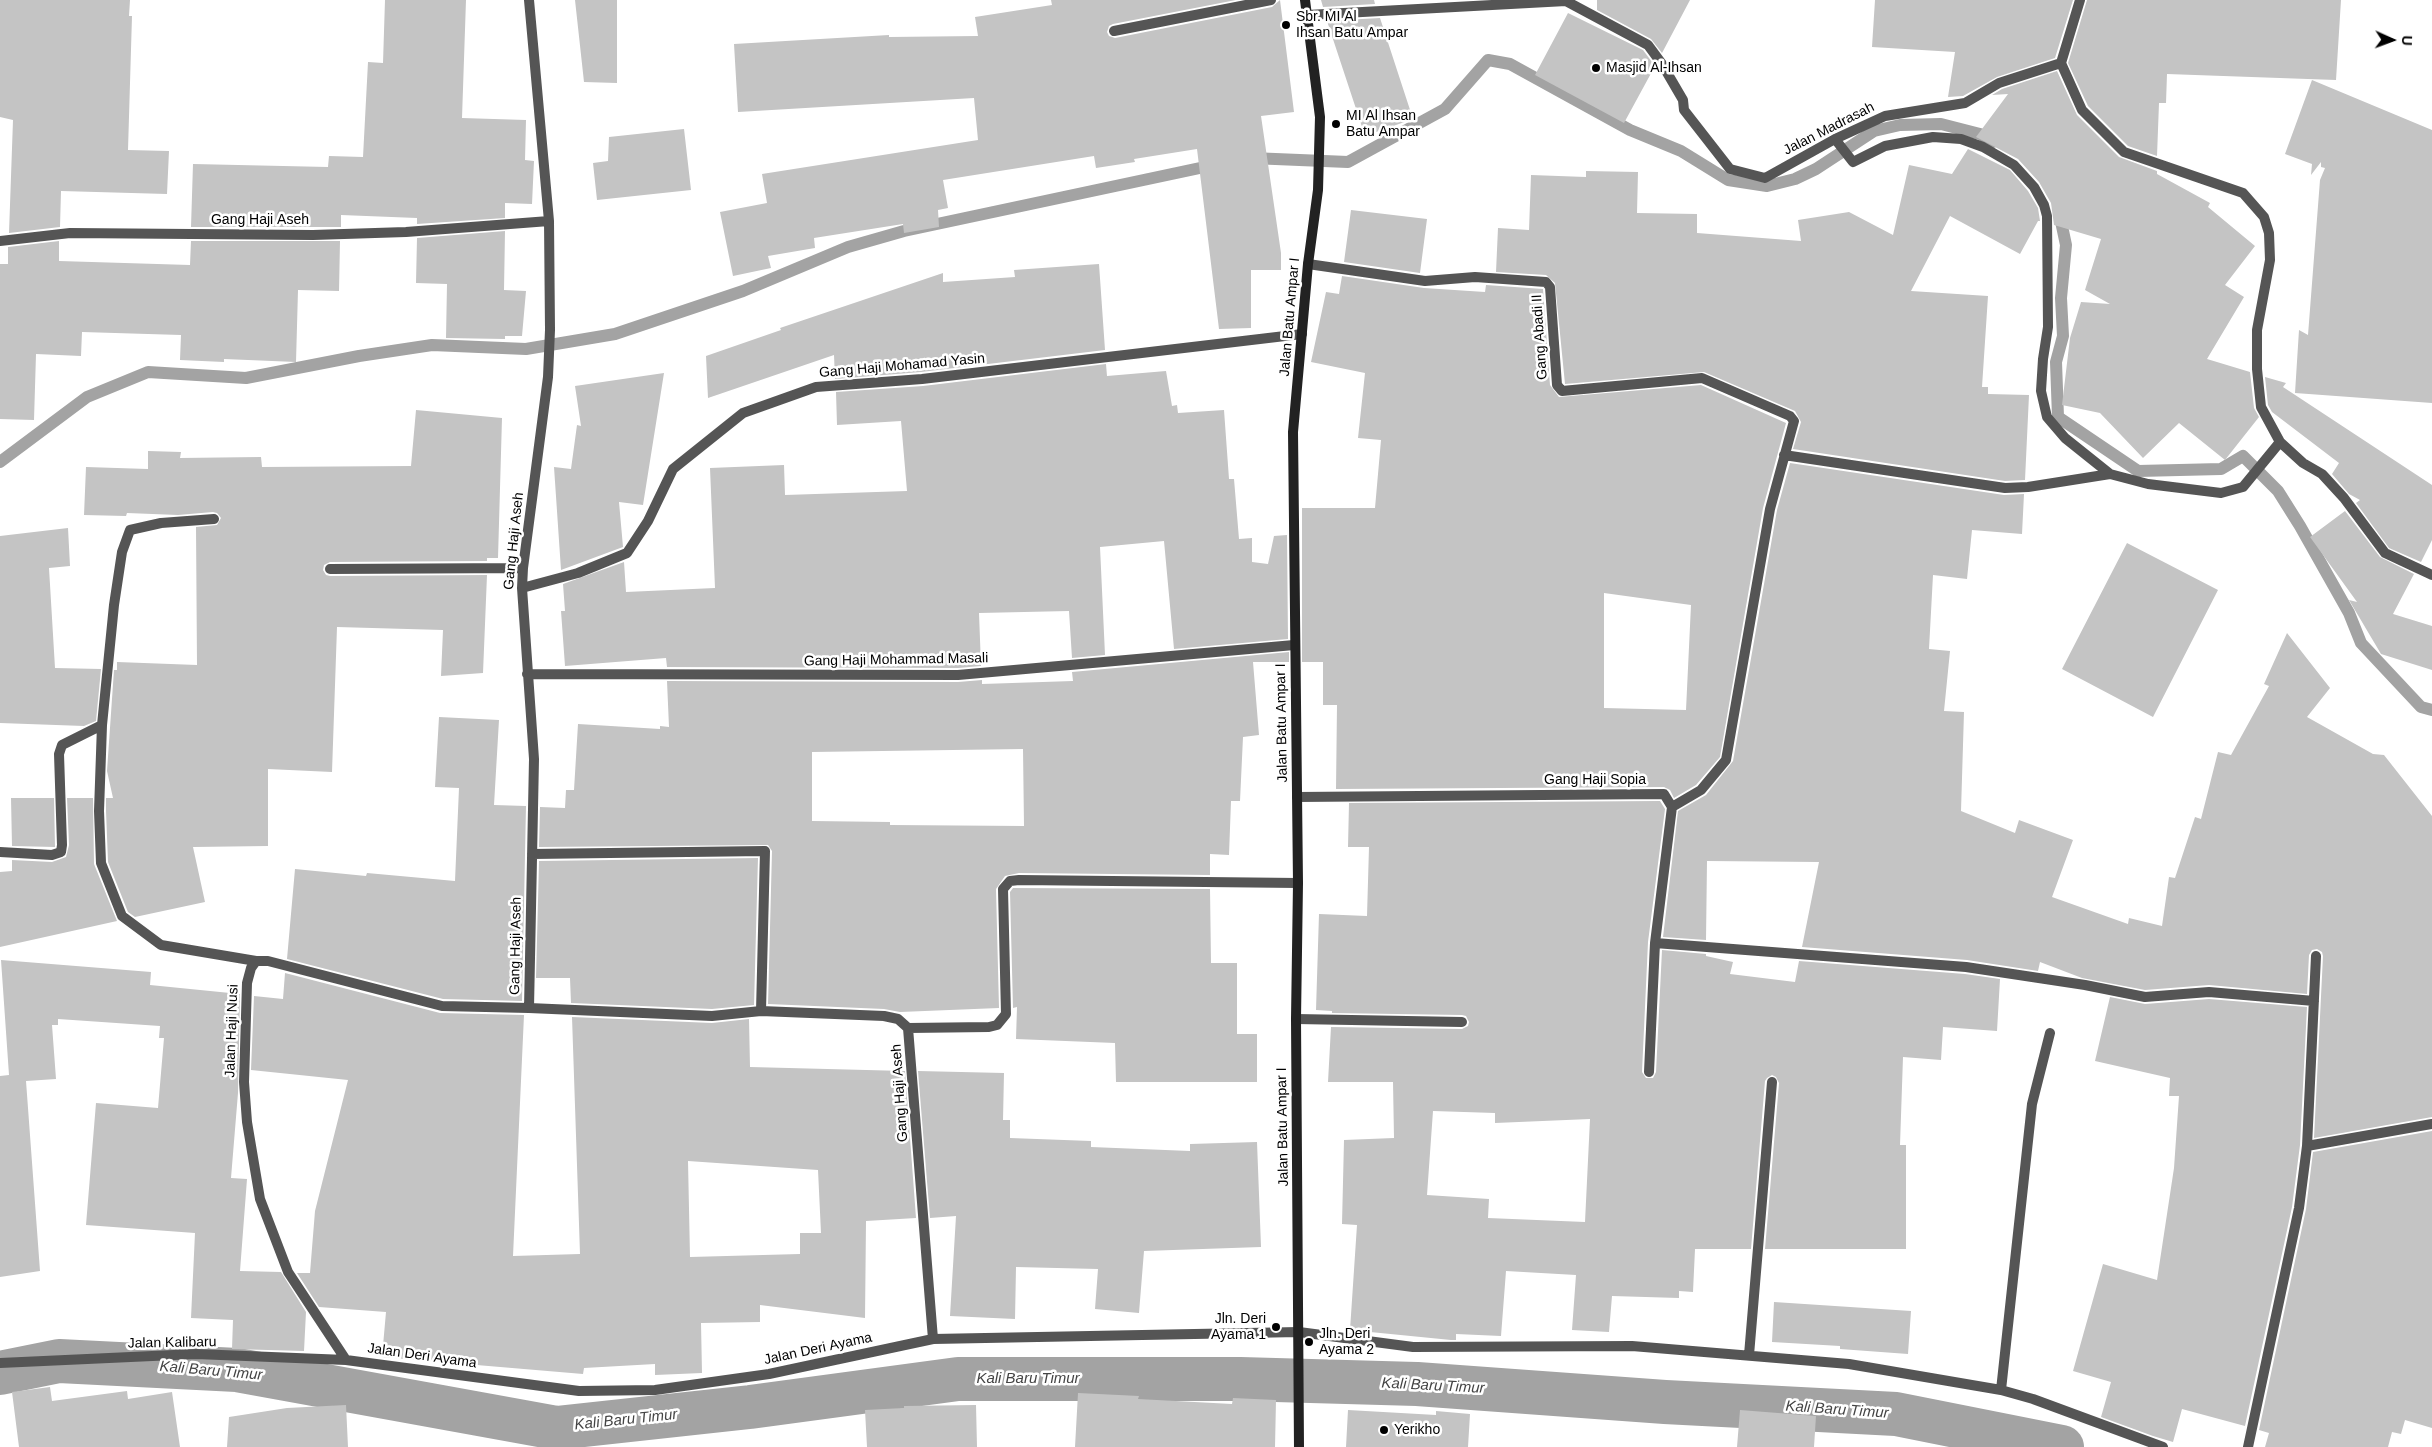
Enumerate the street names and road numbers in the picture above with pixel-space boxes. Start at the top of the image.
street label: Jalan Madrasah [1781,99,1877,159]
street label: Gang Haji Aseh [211,212,309,228]
street label: Jalan Batu Ampar I [1276,257,1304,377]
street label: Gang Abadi II [1529,294,1551,380]
street label: Gang Haji Mohamad Yasin [818,350,986,382]
street label: Gang Haji Aseh [501,491,527,591]
street label: Gang Haji Mohammad Masali [804,650,988,670]
street label: Jalan Batu Ampar I [1273,663,1291,783]
street label: Gang Haji Sopia [1544,772,1646,788]
street label: Gang Haji Aseh [507,897,525,995]
street label: Jalan Haji Nusi [222,984,242,1078]
street label: Gang Haji Aseh [888,1044,912,1142]
street label: Jalan Batu Ampar I [1274,1067,1292,1187]
street label: Jalan Deri Ayama [762,1329,874,1369]
street label: Jalan Kalibaru [127,1334,217,1352]
street label: Jalan Deri Ayama [366,1340,478,1372]

